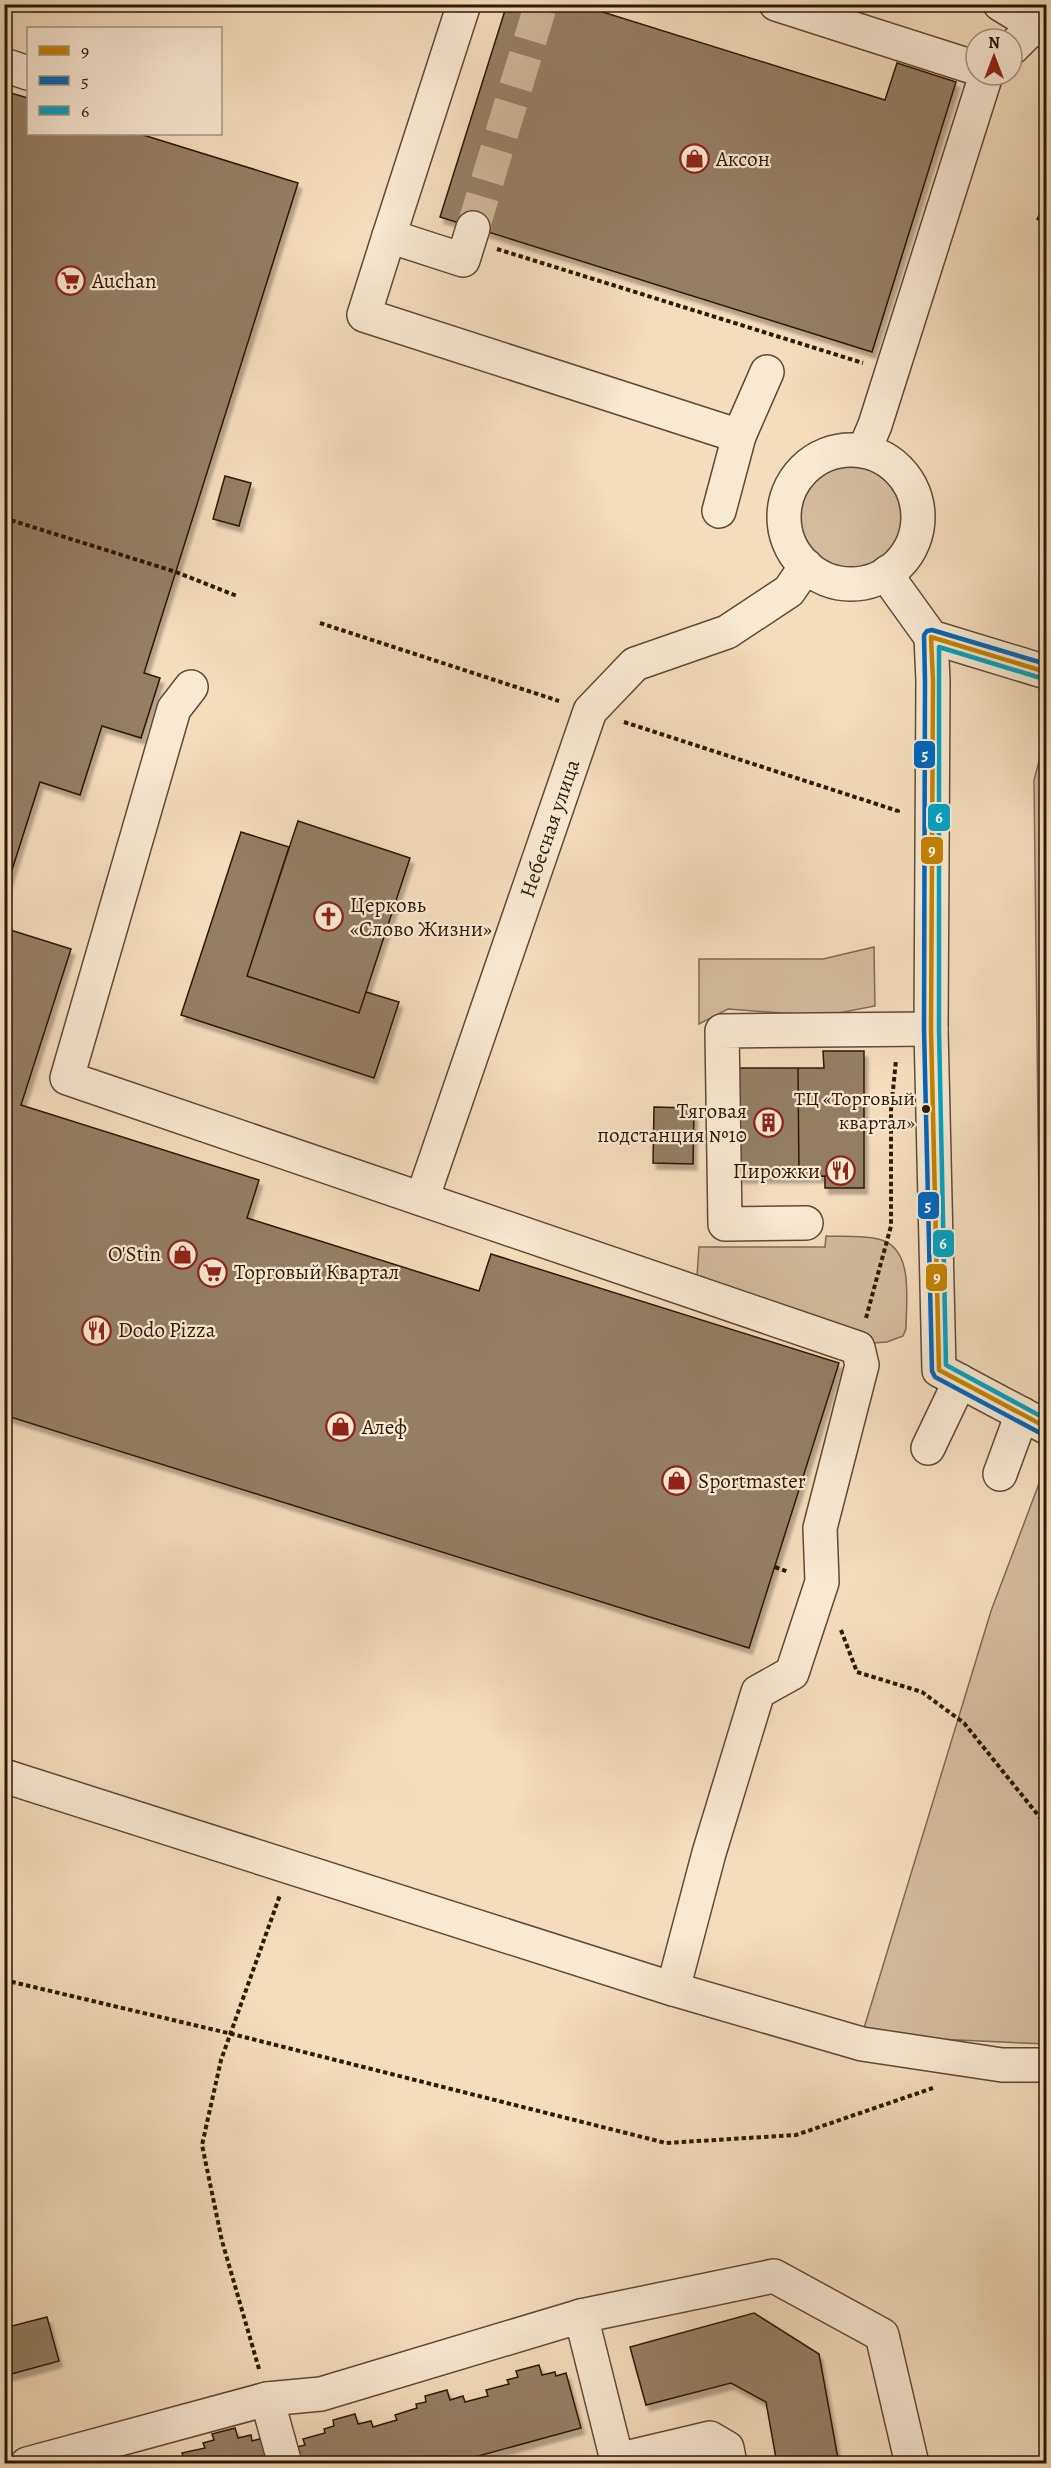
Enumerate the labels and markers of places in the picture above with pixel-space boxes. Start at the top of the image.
shop icon: Аксон [679,143,711,175]
place label: Аксон [715,145,770,173]
supermarket icon: Auchan [55,265,87,297]
place label: Auchan [91,267,157,295]
place label: Церковь «Слово Жизни» [350,891,492,943]
church icon: Церковь «Слово Жизни» [313,901,345,933]
place label: ТЦ «Торговый квартал» [794,1085,915,1136]
place label: Тяговая подстанция №10 [597,1097,747,1149]
marker: ТЦ «Торговый квартал» [920,1103,932,1115]
building icon: Тяговая подстанция №10 [752,1107,784,1139]
restaurant icon: Пирожки [825,1155,857,1187]
place label: Пирожки [733,1157,820,1185]
shop icon: O'Stin [166,1238,198,1270]
place label: O'Stin [108,1240,161,1268]
supermarket icon: Торговый Квартал [197,1256,229,1288]
place label: Торговый Квартал [234,1258,399,1286]
restaurant icon: Dodo Pizza [81,1314,113,1346]
place label: Dodo Pizza [118,1316,216,1344]
shop icon: Алеф [325,1411,357,1443]
place label: Алеф [361,1413,407,1441]
shop icon: Sportmaster [661,1465,693,1497]
place label: Sportmaster [698,1467,806,1495]

